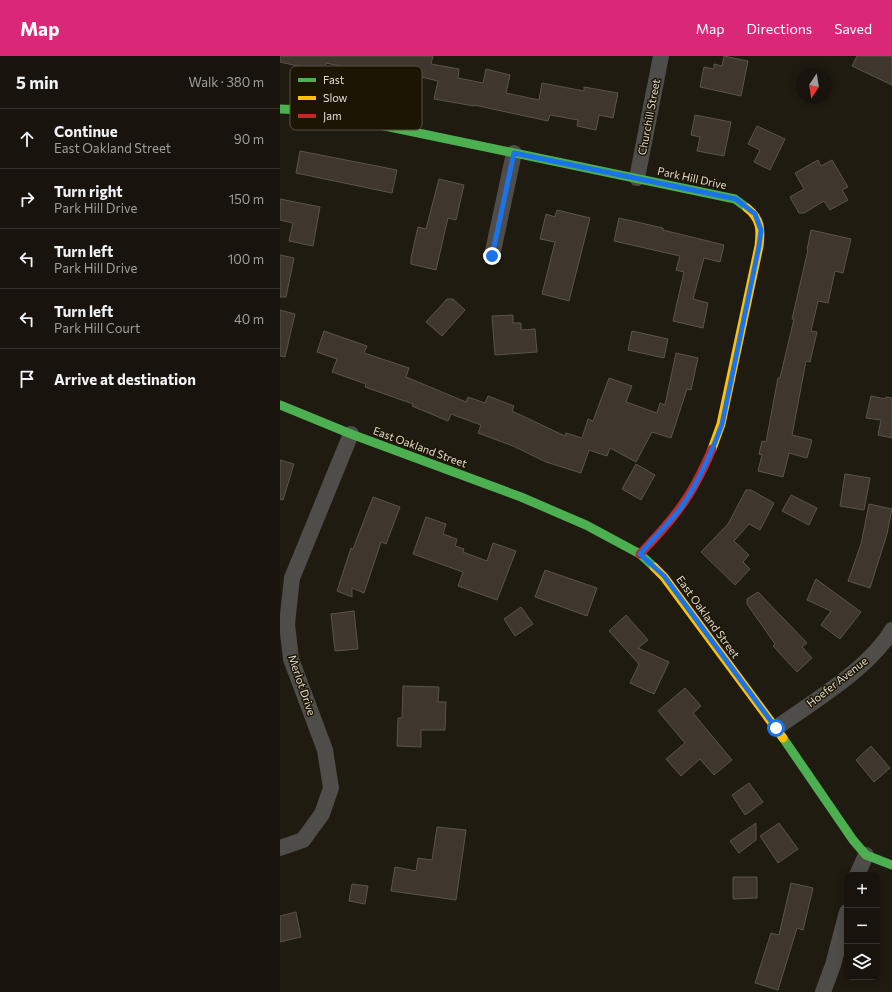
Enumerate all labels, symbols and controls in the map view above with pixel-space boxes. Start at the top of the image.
text: Map [20,17,59,40]
text: Map [696,20,725,37]
text: Directions [747,20,812,37]
text: Saved [834,20,872,37]
legend [290,66,422,130]
north arrow [796,68,832,104]
text: 5 min [16,72,59,93]
text: Fast [323,73,345,86]
text: Walk · 380 m [189,74,264,90]
street label: Churchill Street [635,77,662,156]
text: Slow [323,91,348,104]
text: Jam [323,109,342,123]
text: Continue [54,122,118,140]
icon: ahead [16,128,38,150]
text: 90 m [234,131,264,147]
text: East Oakland Street [54,140,171,156]
street label: Park Hill Drive [656,164,728,191]
text: Turn right [54,182,123,200]
icon: right [16,188,38,210]
text: 150 m [229,191,264,207]
text: Park Hill Drive [54,200,137,216]
text: Turn left [54,242,113,260]
route end [483,247,501,265]
icon: left [16,248,38,270]
text: 100 m [228,251,264,267]
text: Park Hill Drive [54,260,137,276]
text: Turn left [54,302,113,320]
icon: left [16,308,38,330]
text: 40 m [234,311,264,327]
text: Park Hill Court [54,320,140,336]
icon: arrive [16,368,38,390]
text: Arrive at destination [54,370,196,388]
street label: East Oakland Street [371,423,469,470]
street label: East Oakland Street [674,573,743,661]
street label: Merlot Drive [286,653,319,717]
street label: Hoefer Avenue [804,654,870,709]
route start [767,719,785,737]
map controls [844,872,880,980]
button: + [844,872,880,908]
button: − [844,908,880,944]
button: layers [844,944,880,980]

